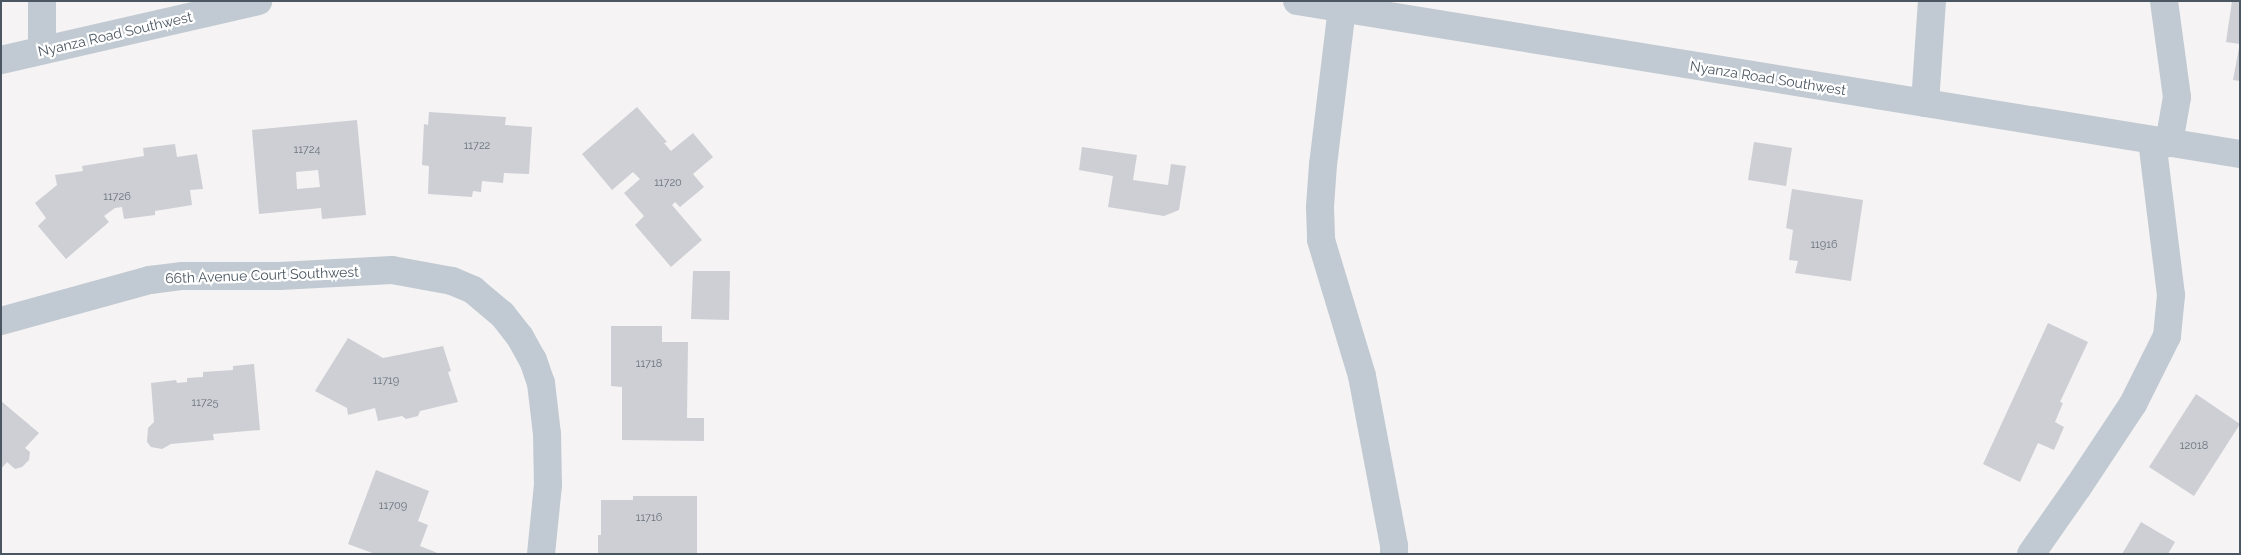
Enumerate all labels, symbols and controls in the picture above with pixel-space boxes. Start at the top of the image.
street label: Nyanza Road Southwest [36,8,194,60]
street label: Nyanza Road Southwest [1689,57,1847,99]
house number: 11722 [464,139,490,153]
house number: 11724 [294,143,320,157]
house number: 11720 [654,176,682,190]
house number: 11726 [103,190,131,204]
house number: 11916 [1810,238,1838,252]
street label: 66th Avenue Court Southwest [165,263,359,287]
house number: 11718 [636,357,662,371]
house number: 11719 [373,374,399,388]
house number: 11725 [192,396,218,410]
house number: 12018 [2180,439,2208,453]
house number: 11709 [379,499,407,513]
house number: 11716 [636,511,662,525]

